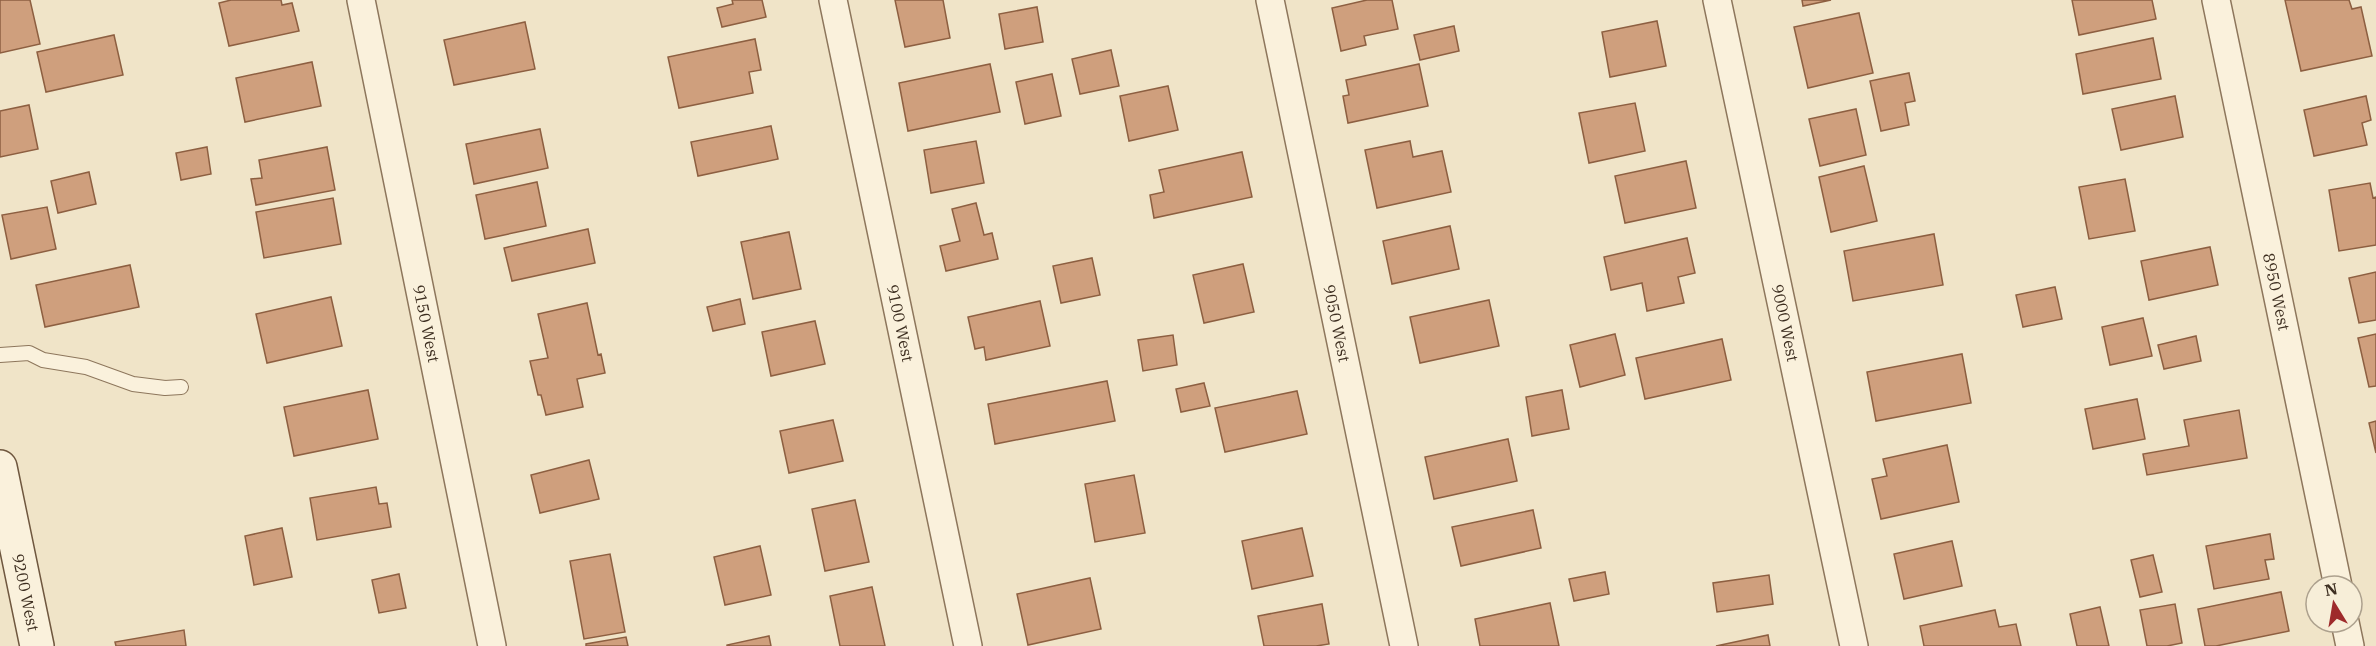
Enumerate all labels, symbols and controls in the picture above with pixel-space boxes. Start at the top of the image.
street label: 8950 West [2259,251,2295,333]
street label: 9100 West [883,282,918,364]
street label: 9050 West [1319,282,1355,364]
street label: 9000 West [1767,282,1803,364]
street label: 9150 West [409,283,444,364]
street label: 9200 West [8,552,44,633]
north arrow [2304,574,2364,634]
text: N [2323,578,2339,600]

